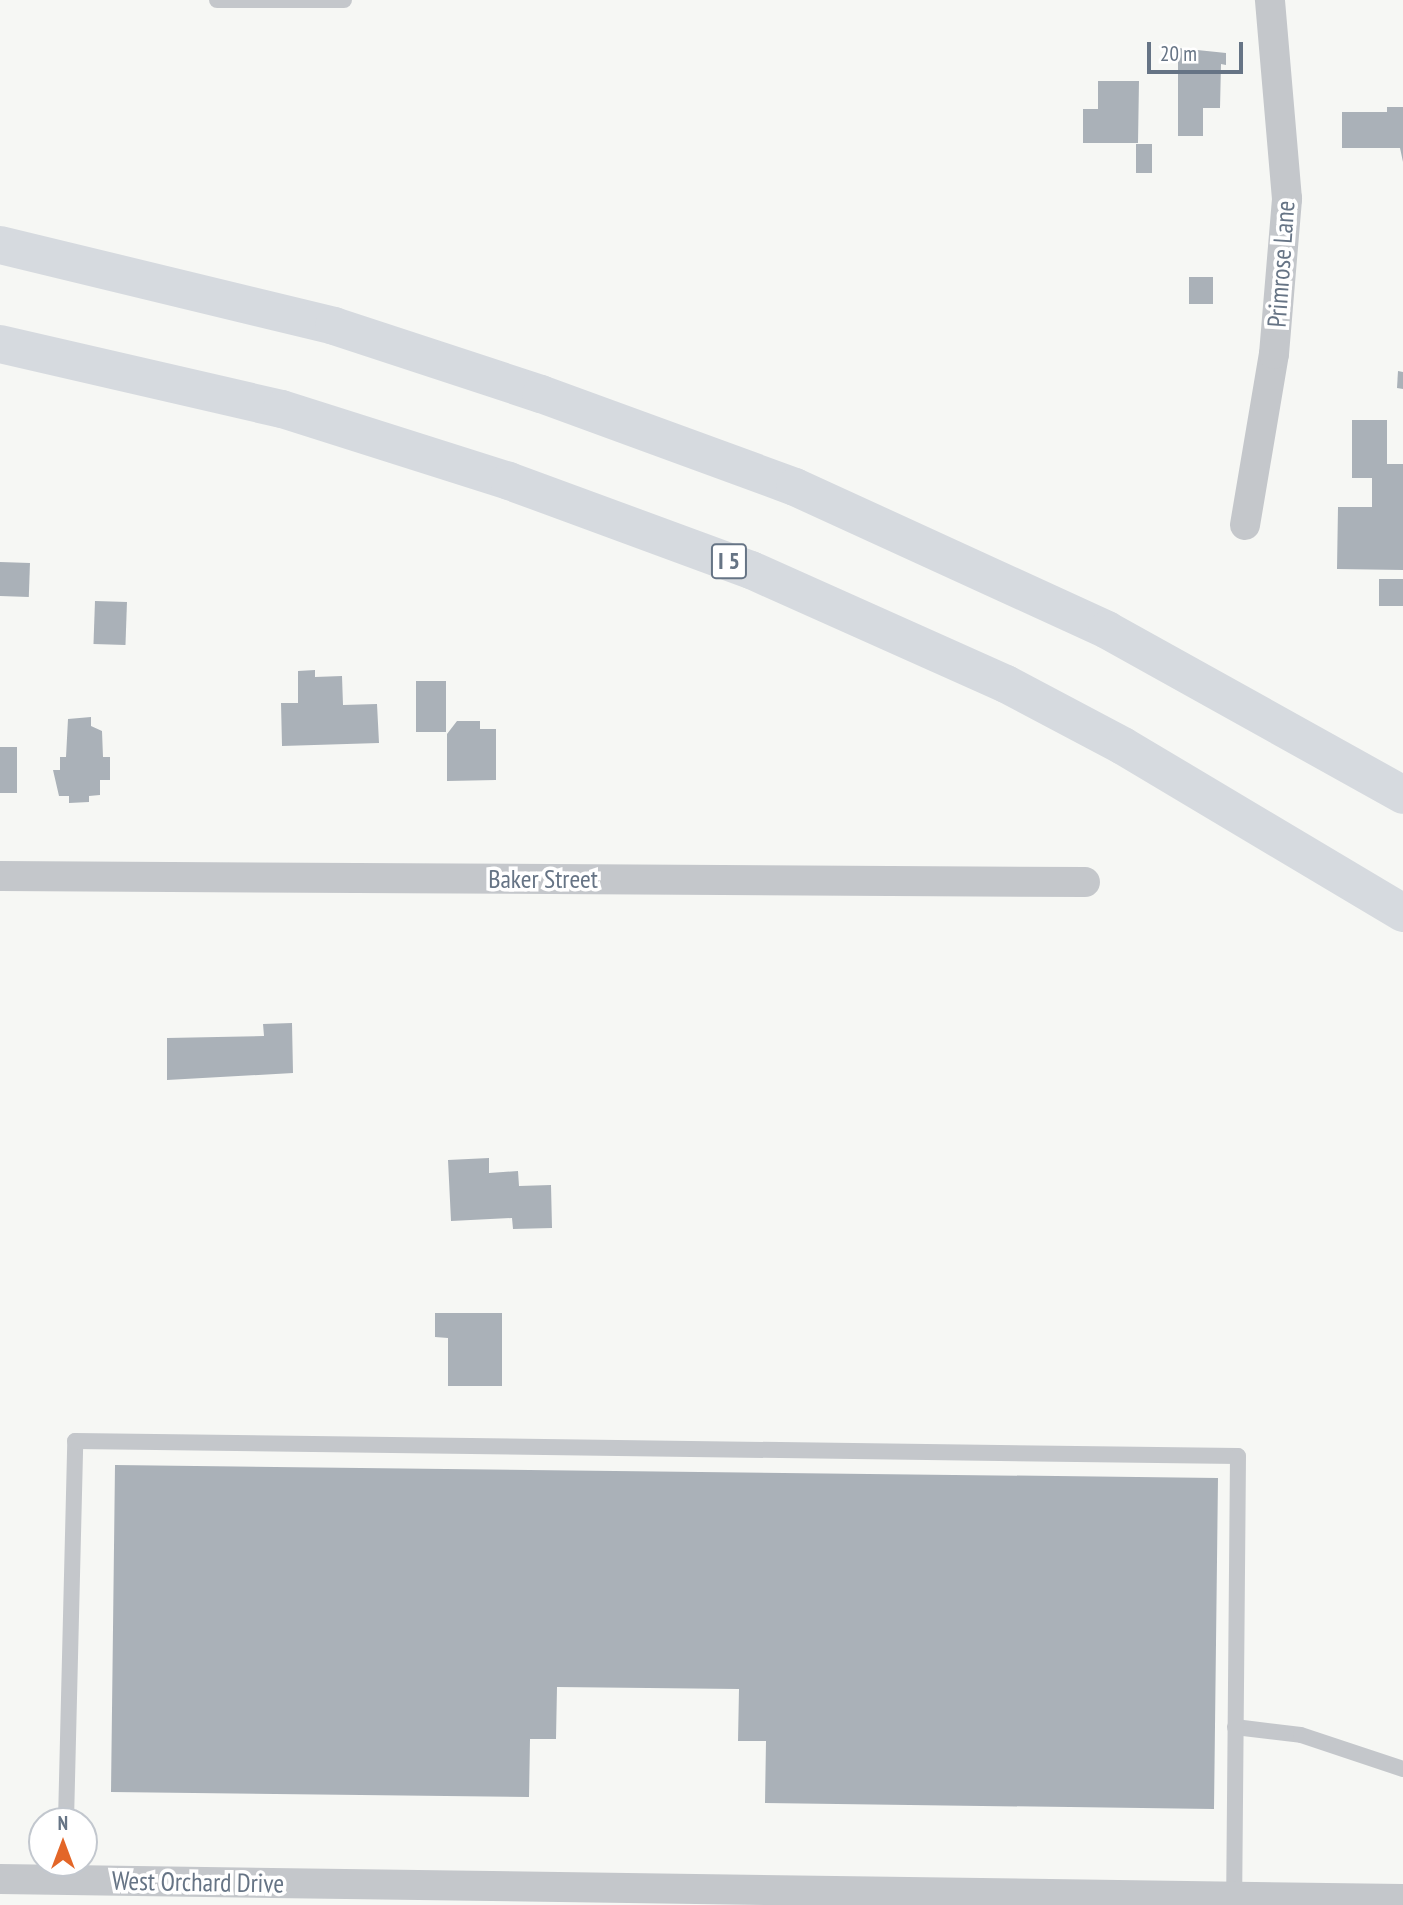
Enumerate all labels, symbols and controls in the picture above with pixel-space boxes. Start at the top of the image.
scale bar [1151,28,1247,72]
text: 20 m [1160,40,1197,67]
street label: Primrose Lane [1261,200,1301,328]
road number: I 5 [710,540,748,582]
street label: Baker Street [488,863,598,895]
north arrow [28,1807,98,1877]
text: N [58,1811,68,1835]
street label: West Orchard Drive [112,1865,284,1899]

